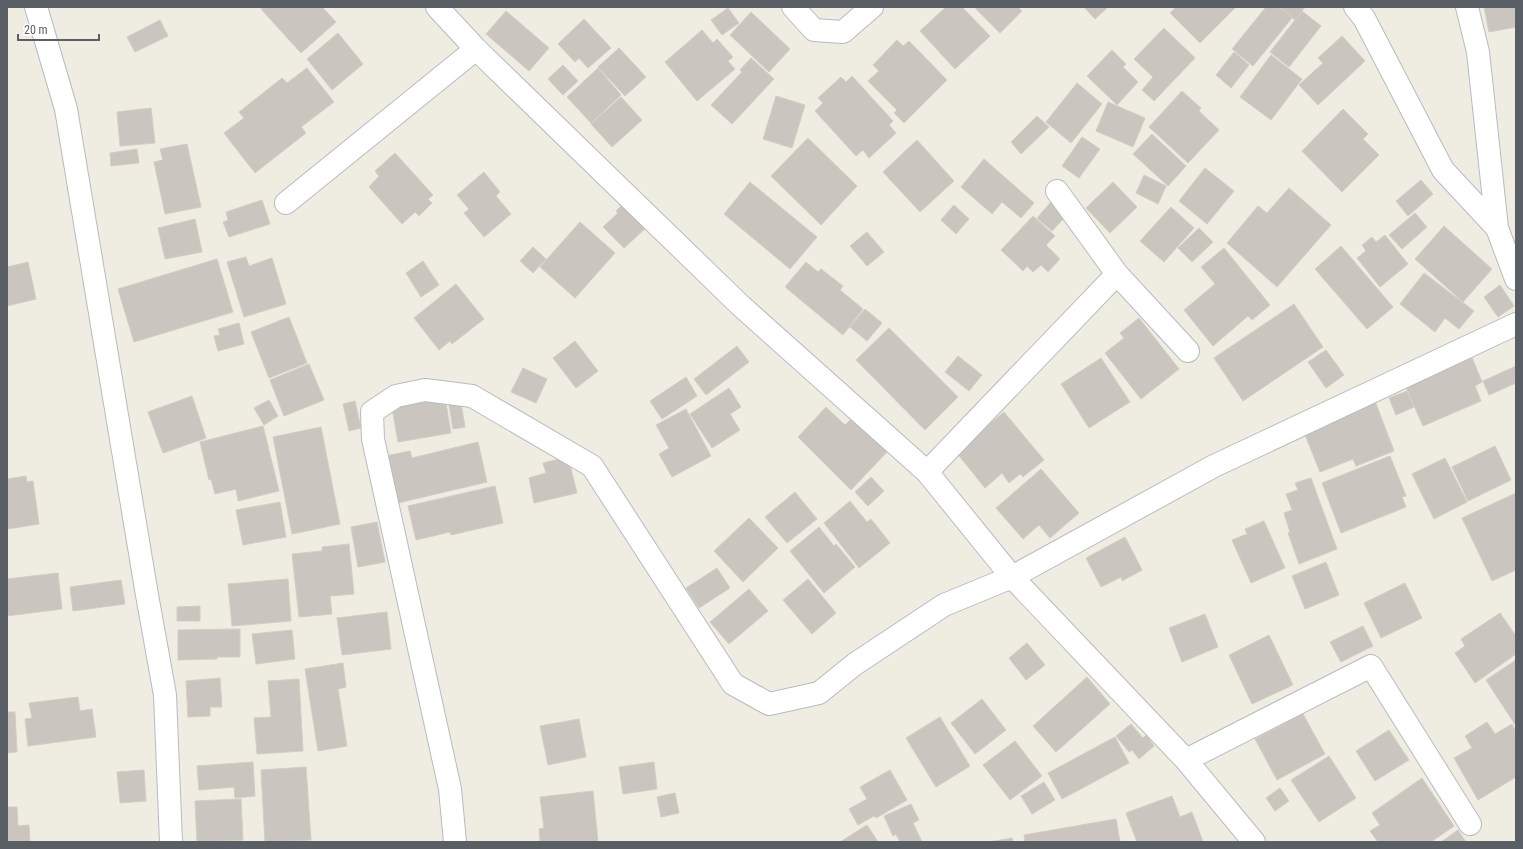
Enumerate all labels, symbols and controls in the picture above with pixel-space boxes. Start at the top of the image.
scale bar [18,16,99,42]
text: 20 m [24,23,48,37]

